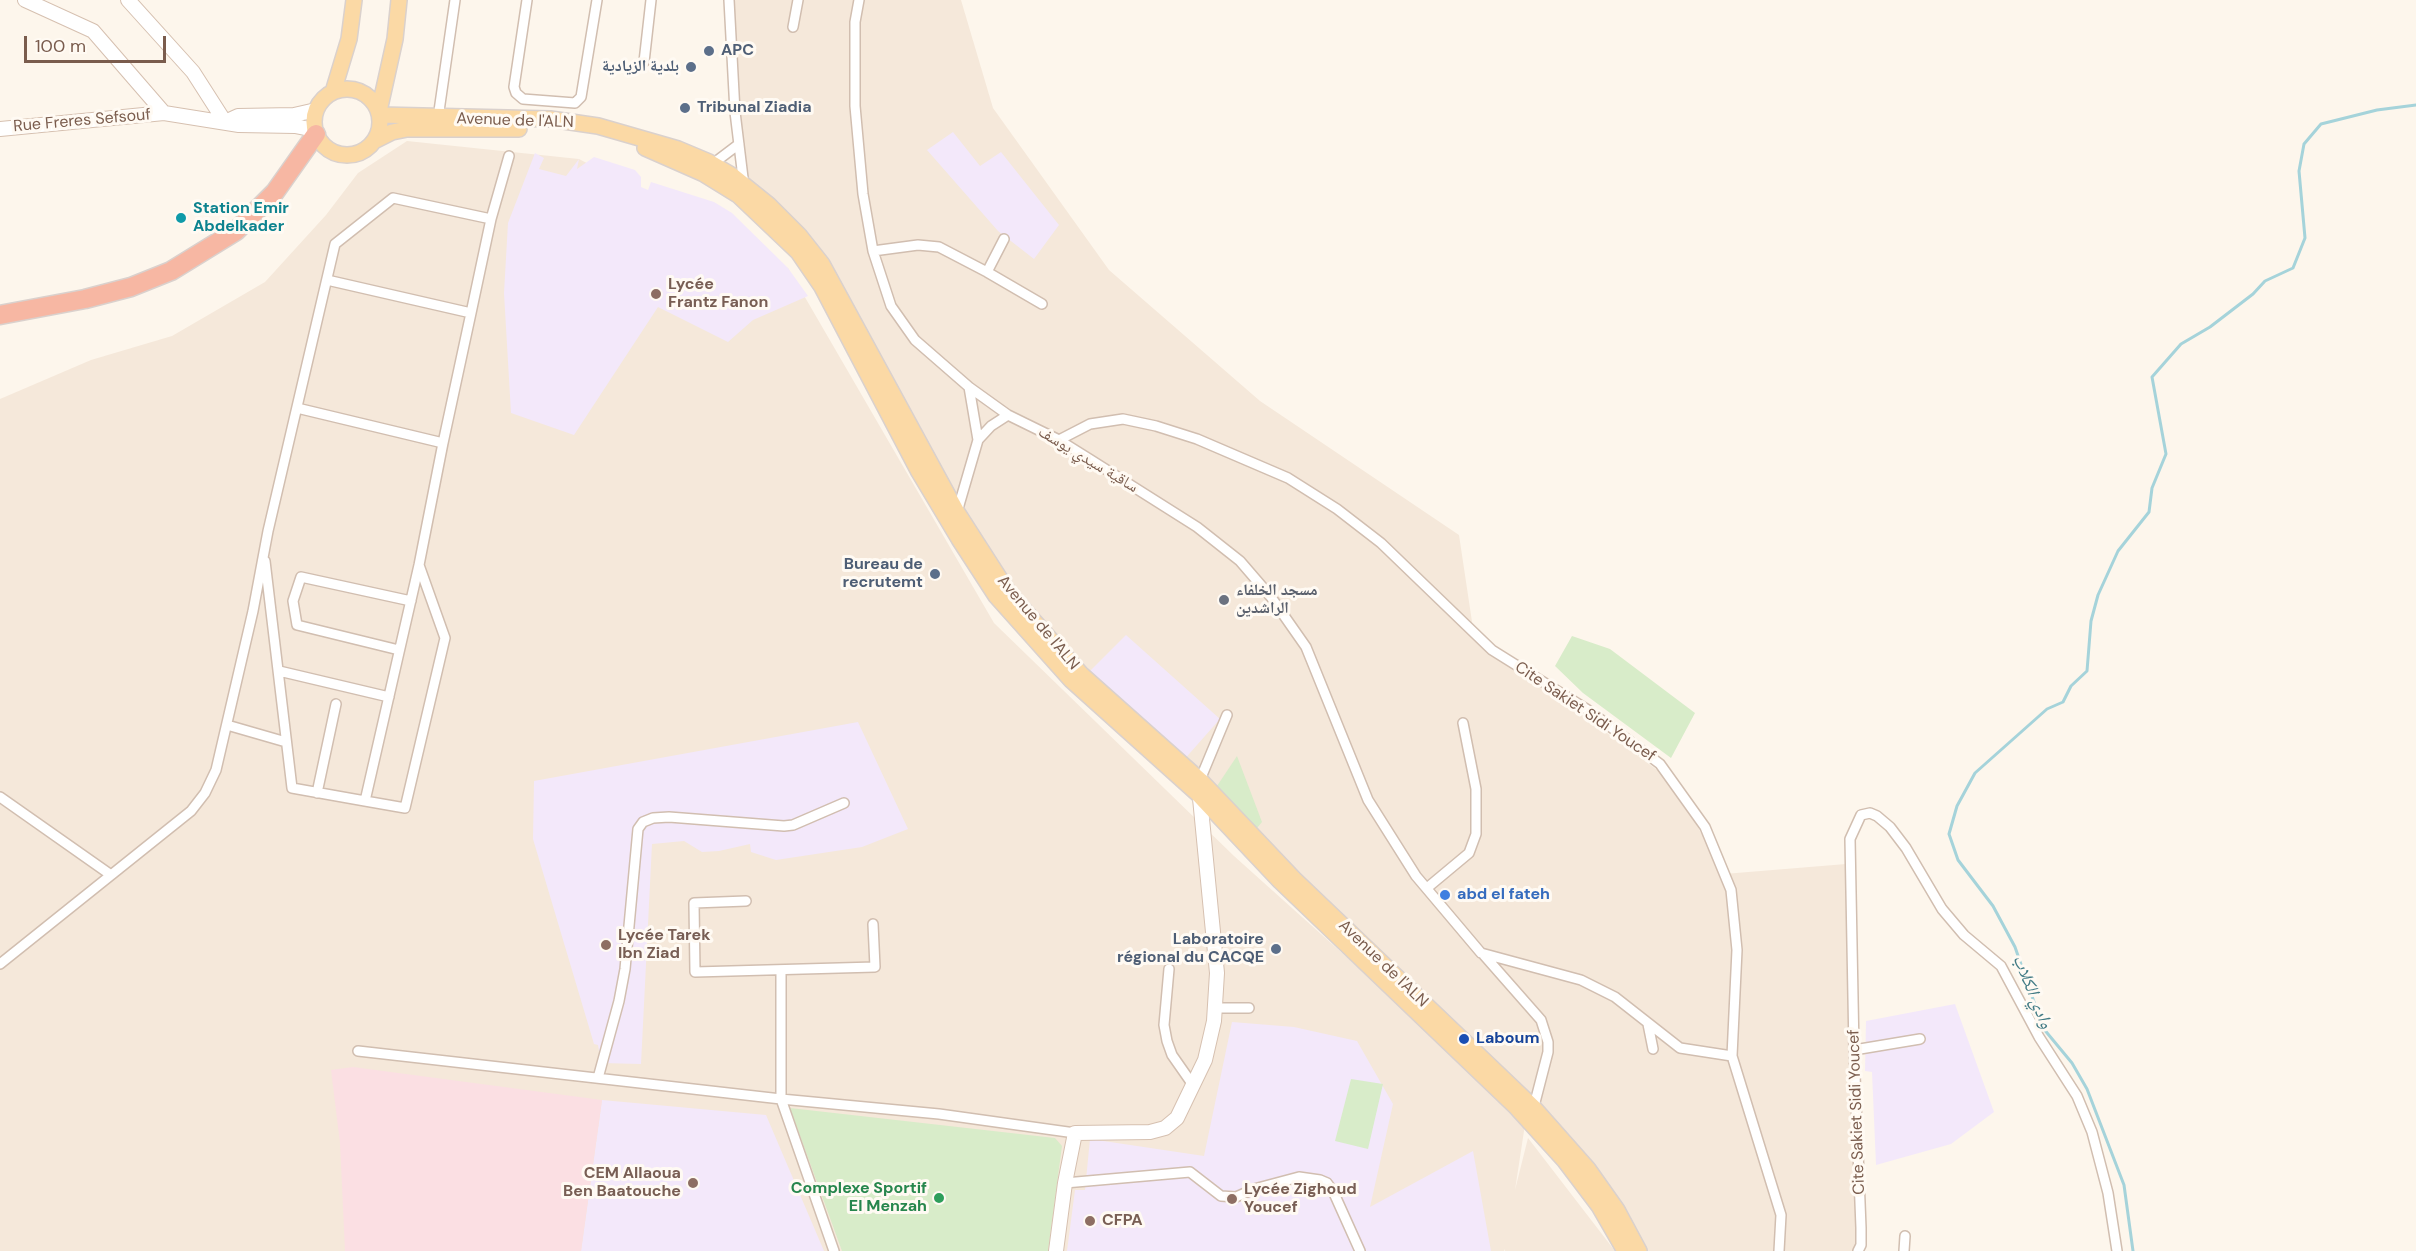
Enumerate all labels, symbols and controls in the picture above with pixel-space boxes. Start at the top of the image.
scale bar [27,24,170,62]
text: 100 m [35,34,86,58]
place label: APC [721,41,754,61]
marker: APC [702,44,716,58]
place label: بلدية الزيادية [602,57,679,77]
marker: بلدية الزيادية [684,60,698,74]
place label: Tribunal Ziadia [697,98,812,118]
marker: Tribunal Ziadia [678,101,692,115]
street label: Rue Freres Sefsouf [12,105,152,137]
street label: Avenue de l'ALN [456,109,574,133]
place label: Station Emir Abdelkader [193,199,289,237]
marker: Station Emir Abdelkader [174,211,188,225]
place label: Lycée Frantz Fanon [668,275,768,313]
marker: Lycée Frantz Fanon [649,287,663,301]
street label: ساقية سيدي يوسف [1035,423,1141,497]
place label: Bureau de recrutemt [842,555,923,593]
marker: Bureau de recrutemt [928,567,942,581]
street label: Avenue de l'ALN [993,572,1083,674]
place label: مسجد الخلفاء الراشدين [1236,581,1318,619]
marker: مسجد الخلفاء الراشدين [1217,593,1231,607]
street label: Cite Sakiet Sidi Youcef [1511,658,1659,766]
place label: abd el fateh [1457,885,1550,905]
marker: abd el fateh [1438,888,1452,902]
street label: Avenue de l'ALN [1334,916,1432,1012]
place label: Lycée Tarek Ibn Ziad [618,926,710,964]
place label: Laboratoire régional du CACQE [1117,930,1264,968]
marker: Lycée Tarek Ibn Ziad [599,938,613,952]
marker: Laboratoire régional du CACQE [1269,942,1283,956]
water label: وادي الكلاب [2007,952,2057,1032]
place label: Laboum [1476,1029,1539,1049]
street label: Cite Sakiet Sidi Youcef [1845,1029,1869,1195]
marker: Laboum [1457,1032,1471,1046]
place label: CEM Allaoua Ben Baatouche [563,1164,681,1202]
marker: CEM Allaoua Ben Baatouche [686,1176,700,1190]
place label: Complexe Sportif El Menzah [791,1179,927,1217]
place label: Lycée Zighoud Youcef [1244,1180,1357,1218]
marker: Complexe Sportif El Menzah [932,1191,946,1205]
marker: Lycée Zighoud Youcef [1225,1192,1239,1206]
place label: CFPA [1102,1211,1143,1231]
marker: CFPA [1083,1214,1097,1228]

